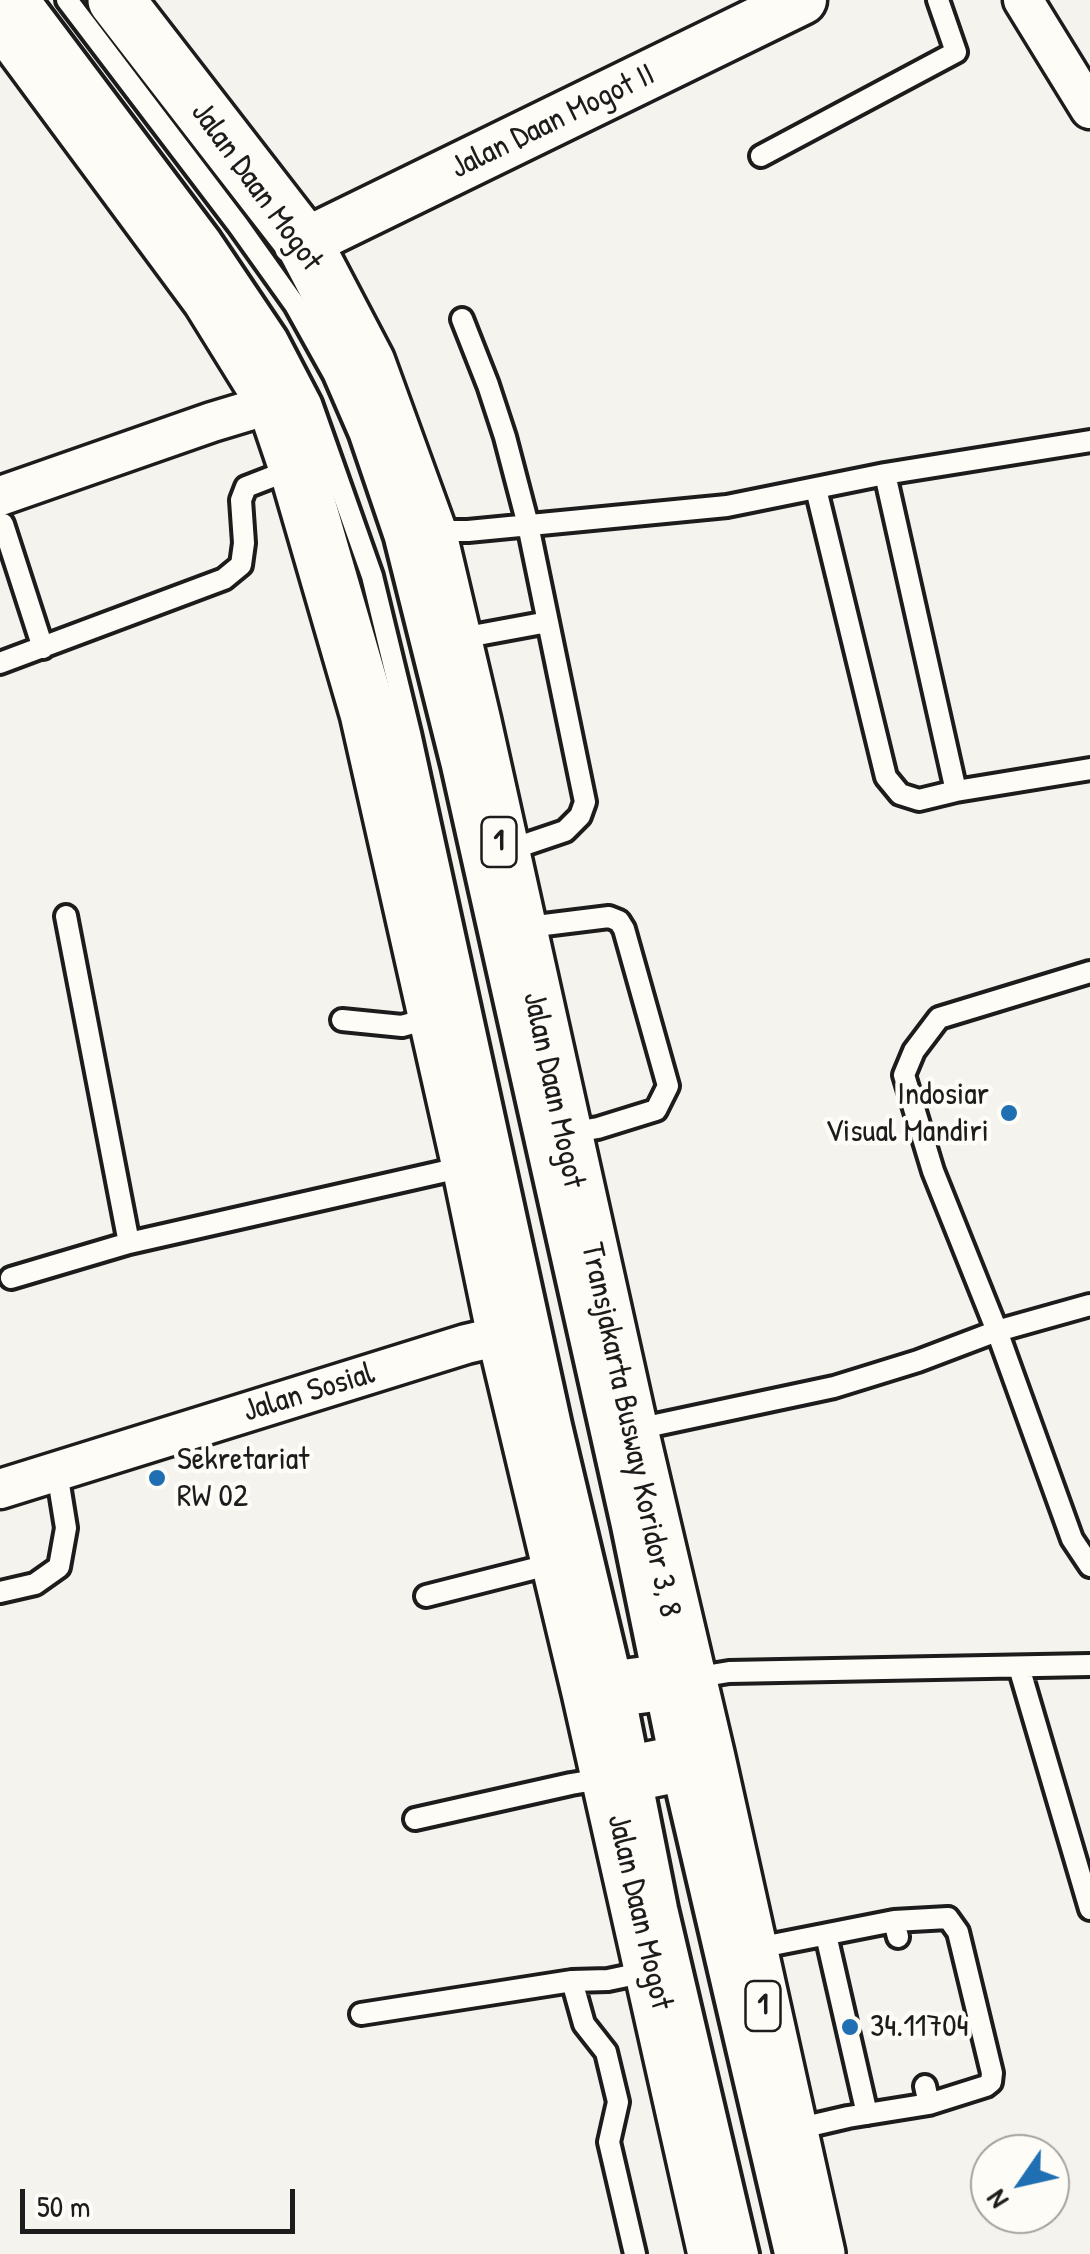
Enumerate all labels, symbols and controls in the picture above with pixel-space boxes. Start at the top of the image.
street label: Jalan Daan Mogot II [445,56,661,188]
street label: Jalan Daan Mogot [182,95,330,279]
road number: 1 [482,817,516,867]
street label: Jalan Daan Mogot [513,988,593,1192]
place label: Indosiar Visual Mandiri [825,1076,989,1151]
marker: Indosiar Visual Mandiri [998,1102,1020,1124]
street label: Transjakarta Busway Koridor 3, 8 [572,1239,688,1621]
street label: Jalan Sosial [239,1355,379,1431]
place label: Sekretariat RW 02 [177,1441,309,1516]
marker: Sekretariat RW 02 [146,1467,168,1489]
street label: Jalan Daan Mogot [598,1811,680,2013]
road number: 1 [746,1981,780,2031]
place label: 34.11704 [870,2008,969,2046]
marker: 34.11704 [839,2016,861,2038]
north arrow [970,2134,1070,2234]
scale bar [25,2169,300,2231]
text: N [977,2183,1017,2216]
text: 50 m [37,2186,90,2226]

